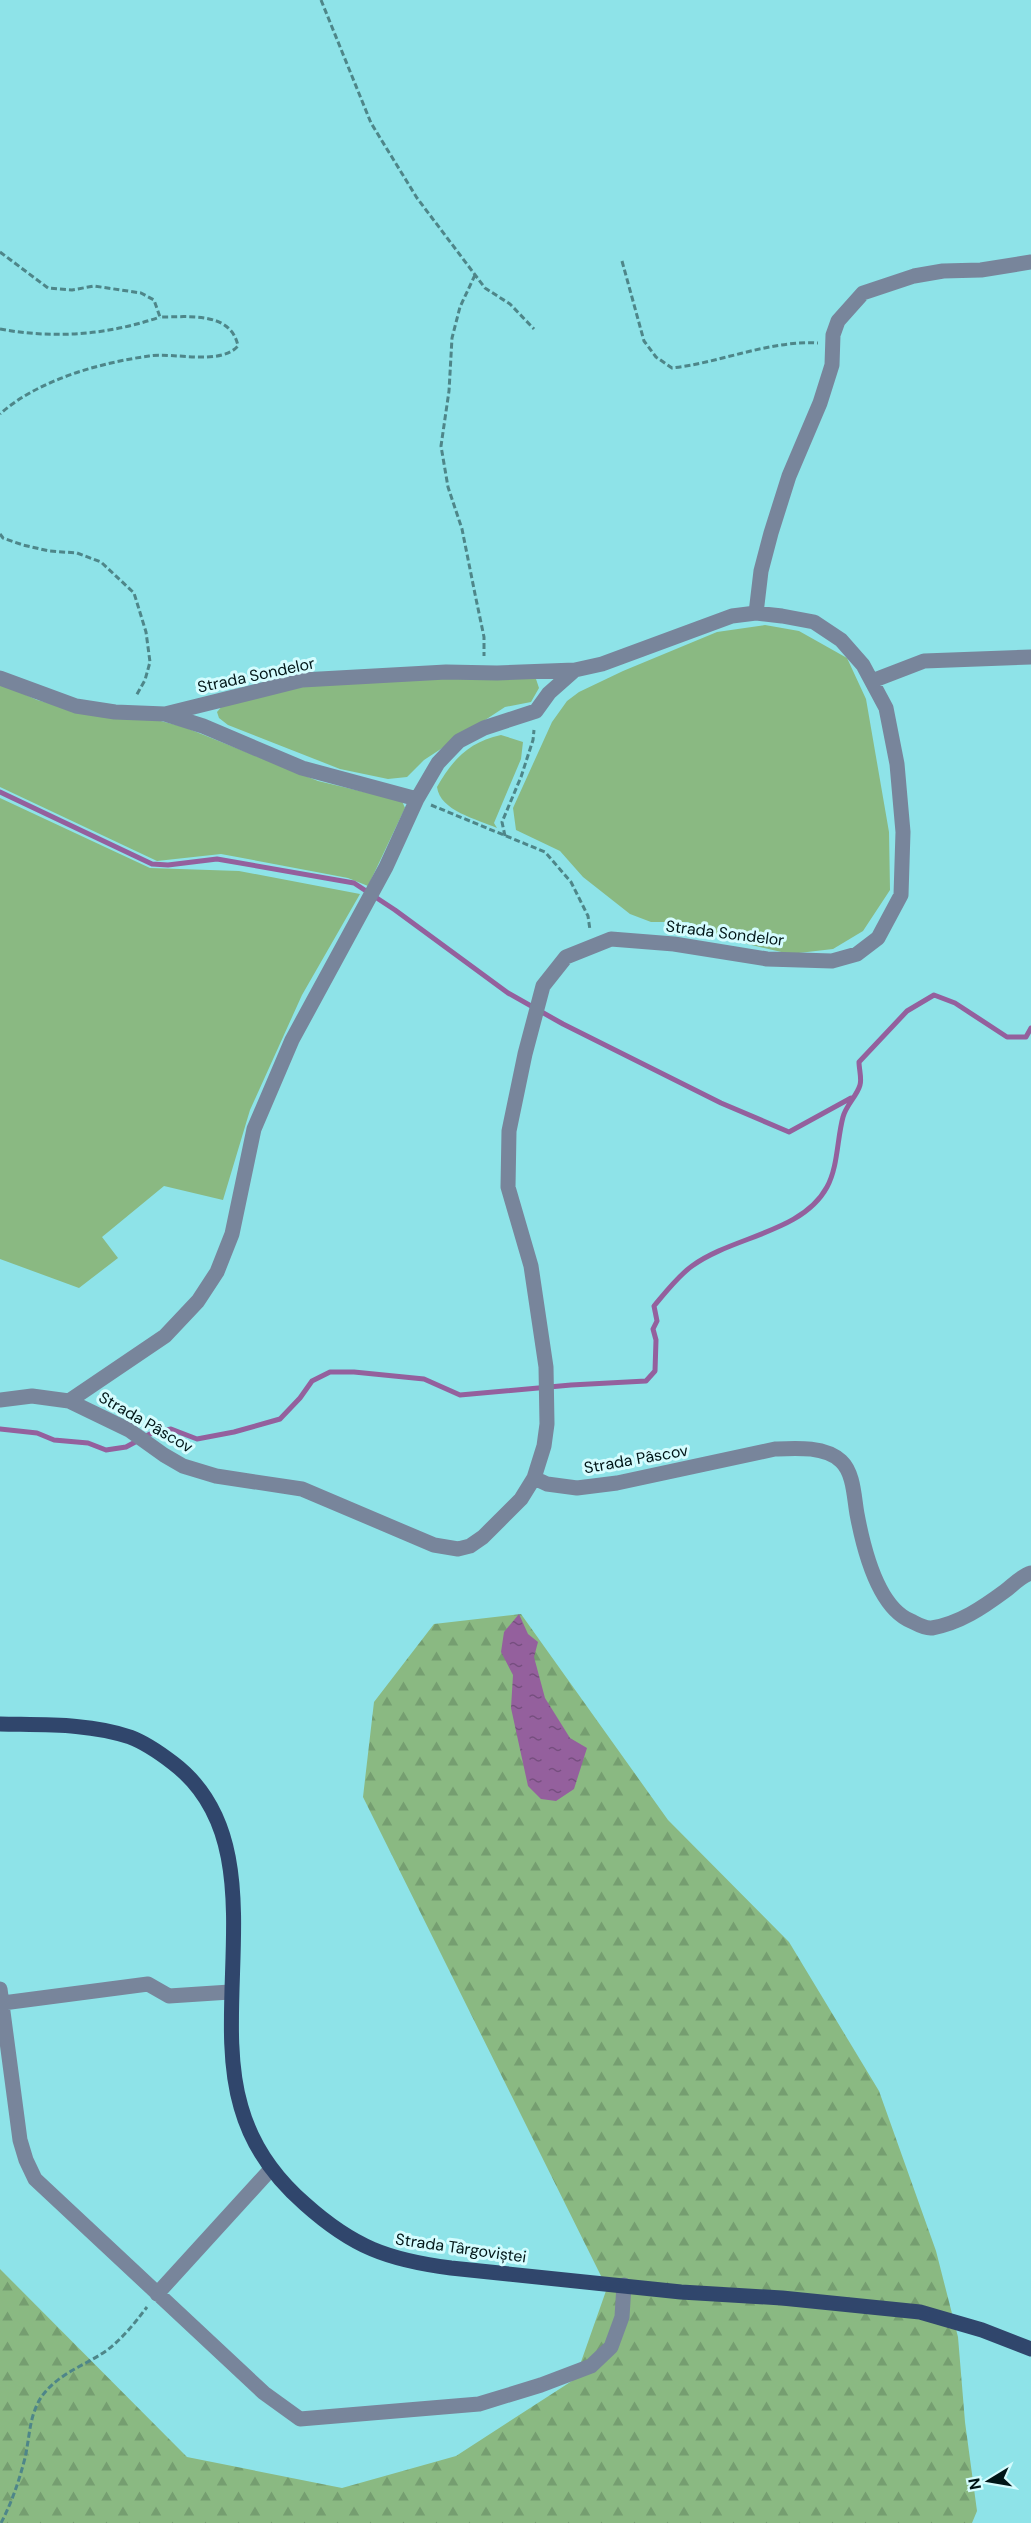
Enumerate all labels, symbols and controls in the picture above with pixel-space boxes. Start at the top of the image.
street label: Strada Sondelor [196,652,317,698]
street label: Strada Sondelor [665,915,786,951]
street label: Strada Pâscov [95,1387,197,1458]
street label: Strada Pâscov [582,1439,690,1479]
street label: Strada Târgoviștei [394,2228,528,2268]
north arrow [959,2451,1019,2511]
text: N [963,2476,986,2491]

